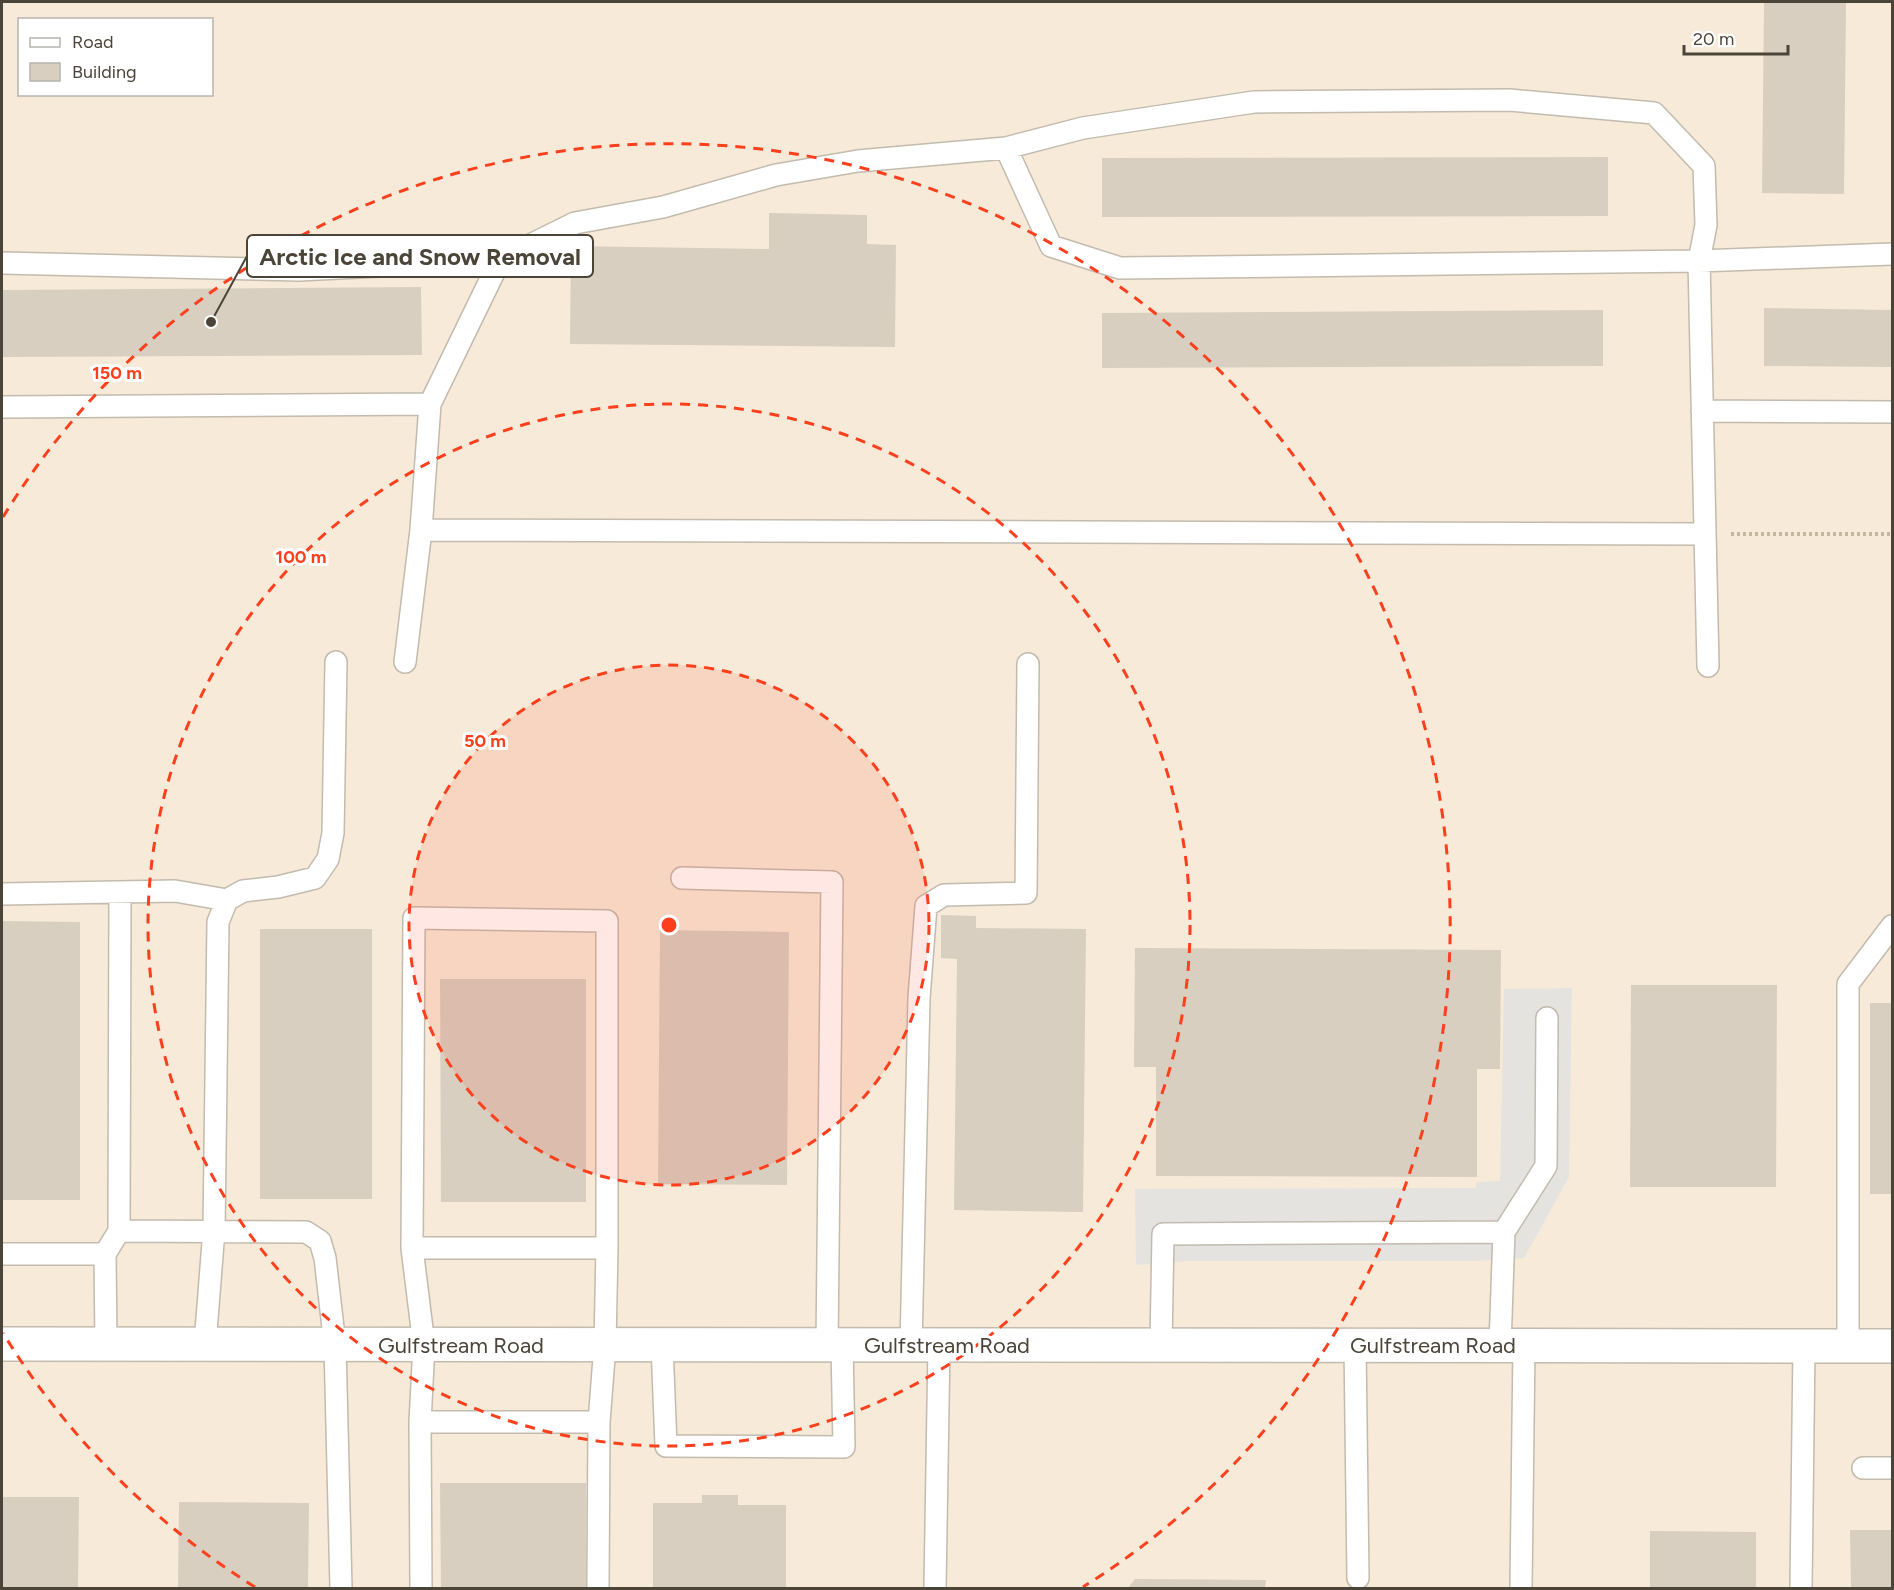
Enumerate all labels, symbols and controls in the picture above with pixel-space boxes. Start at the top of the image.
legend [18,18,213,96]
scale bar [1684,18,1788,56]
text: 20 m [1693,28,1734,50]
text: Road [72,31,113,53]
text: Building [72,61,137,83]
callout: Arctic Ice and Snow Removal [247,235,593,277]
text: Arctic Ice and Snow Removal [259,242,581,271]
text: 150 m [92,362,142,384]
text: 100 m [276,546,326,568]
text: 50 m [464,730,506,752]
centre of rings [659,915,679,935]
street label: Gulfstream Road [378,1332,544,1359]
street label: Gulfstream Road [864,1332,1030,1359]
street label: Gulfstream Road [1350,1332,1516,1359]

